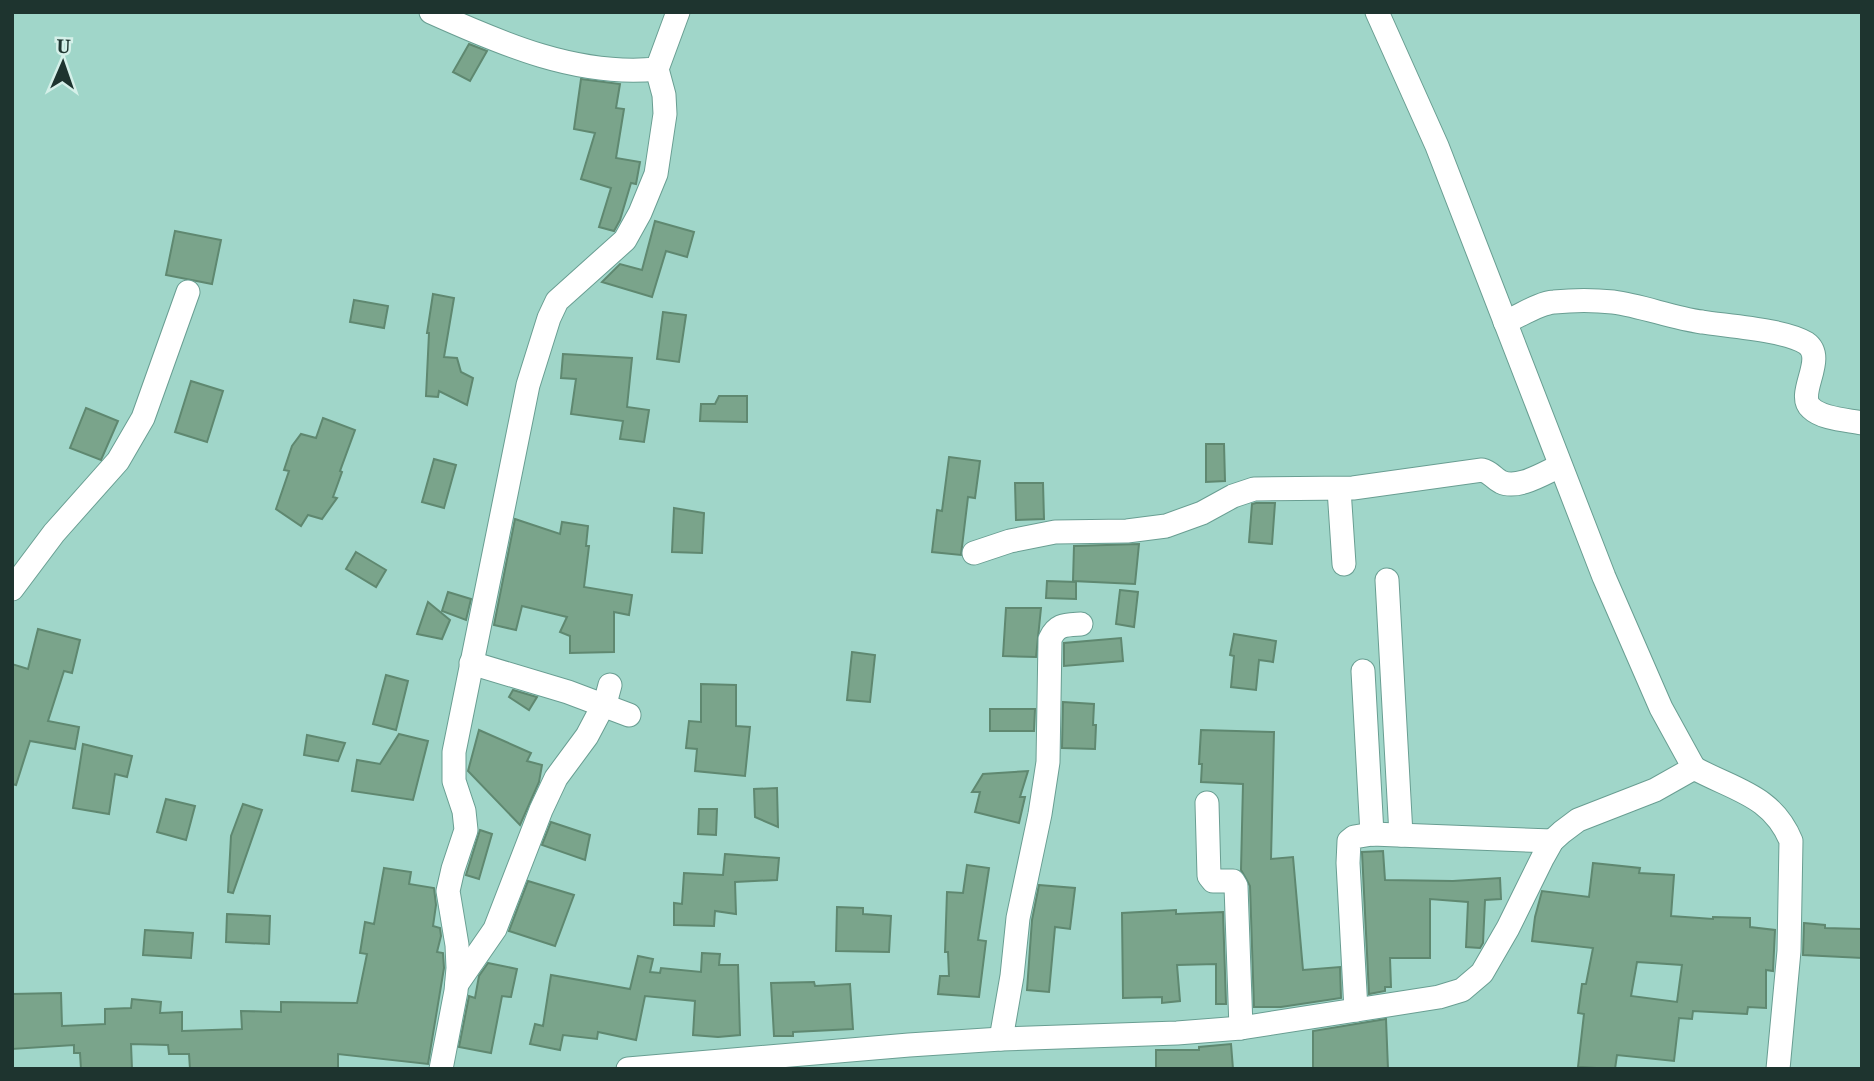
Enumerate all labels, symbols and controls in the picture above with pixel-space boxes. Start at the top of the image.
north arrow [28,28,98,98]
text: U [56,33,71,59]

